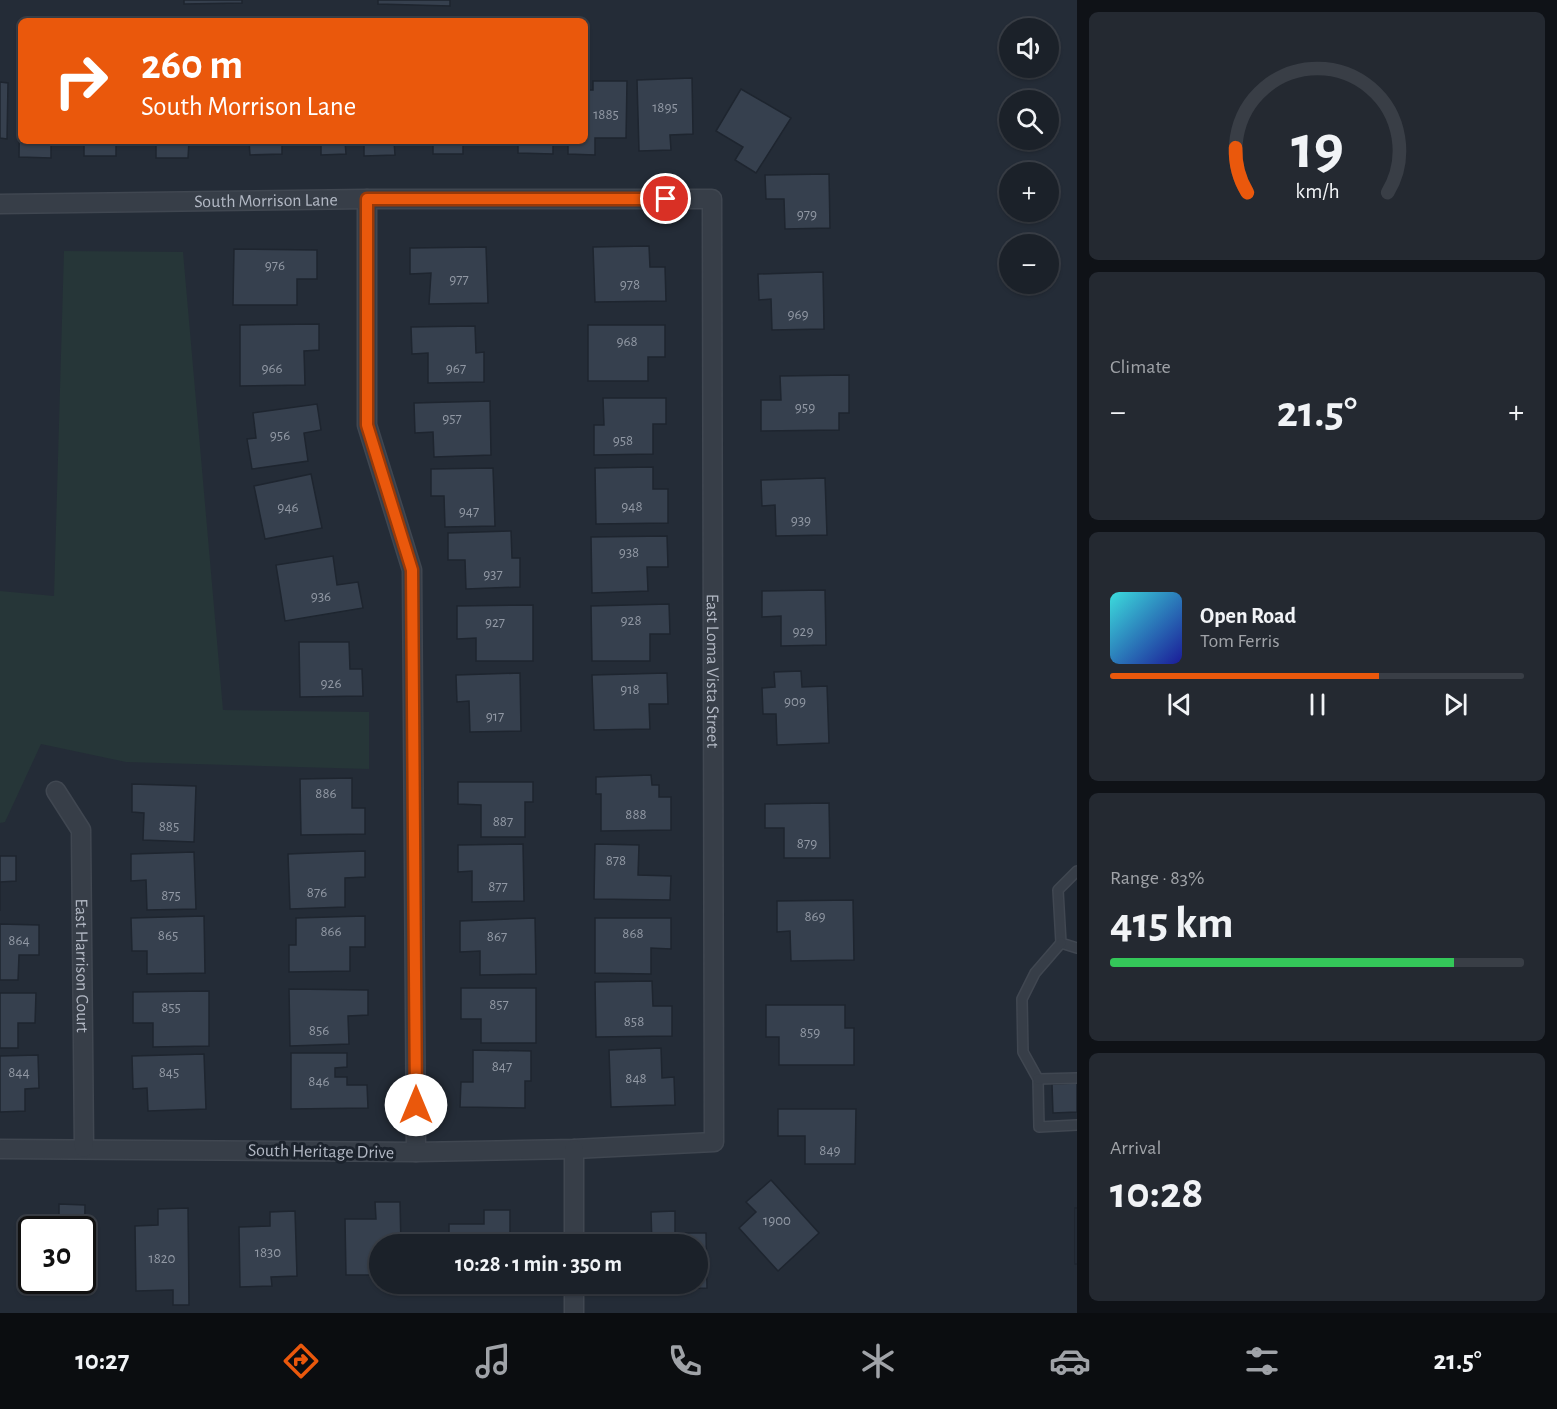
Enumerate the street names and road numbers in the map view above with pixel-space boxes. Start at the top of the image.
street label: South Morrison Lane [194,191,338,211]
street label: East Loma Vista Street [703,594,721,748]
street label: East Harrison Court [72,898,91,1033]
street label: South Heritage Drive [248,1142,394,1162]

